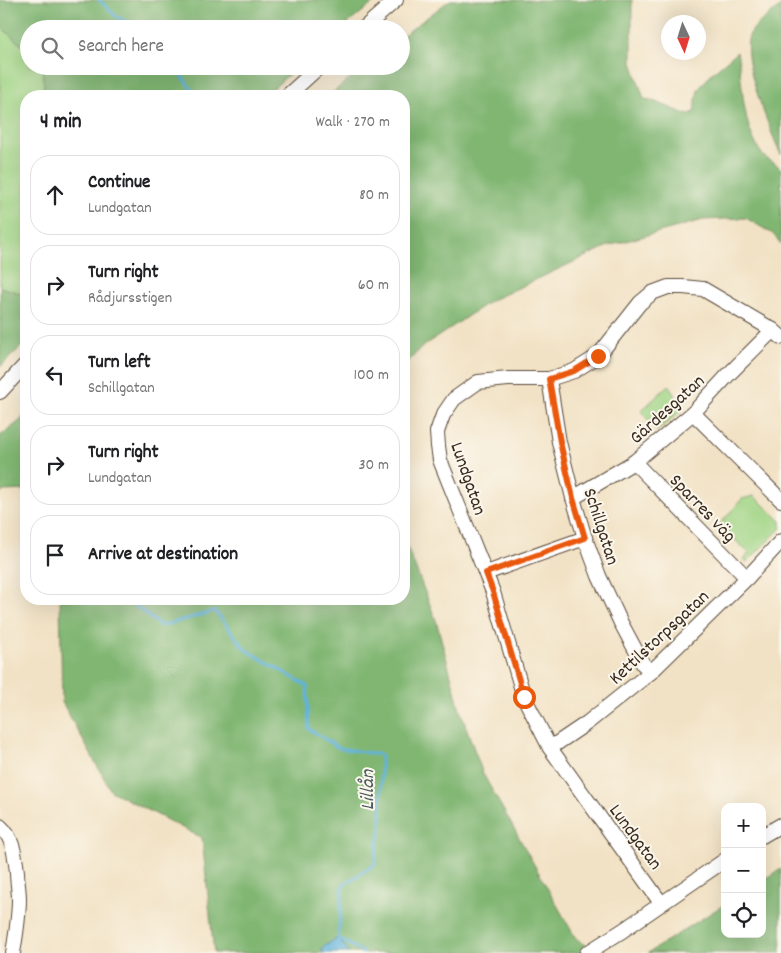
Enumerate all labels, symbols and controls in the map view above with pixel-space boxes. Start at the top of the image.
north arrow [661,15,706,60]
search box [20,20,410,75]
icon: search [38,34,66,62]
text: Search here [78,34,164,61]
text: 4 min [40,108,82,138]
text: Walk · 270 m [315,111,390,134]
text: Continue [88,170,150,197]
icon: ahead [41,181,69,209]
text: 80 m [359,184,389,207]
text: Lundgatan [88,197,152,220]
text: Turn right [88,260,159,287]
icon: right [41,271,69,299]
text: 60 m [358,274,389,297]
text: Rådjursstigen [88,287,172,310]
route end [587,345,610,368]
text: Turn left [88,350,151,377]
icon: left [41,361,69,389]
text: 100 m [353,364,389,387]
street label: Gärdesgatan [625,369,712,452]
text: Schillgatan [88,377,155,400]
street label: Lundgatan [442,439,492,519]
text: Turn right [88,440,159,467]
icon: right [41,451,69,479]
text: 30 m [359,454,389,477]
text: Lundgatan [88,467,152,490]
street label: Sparres väg [662,469,741,550]
street label: Schillgatan [575,485,625,569]
icon: arrive [41,541,69,569]
text: Arrive at destination [88,542,238,569]
street label: Kettilstorpsgatan [604,585,717,692]
route start [513,686,536,709]
water label: Lillån [355,769,383,810]
street label: Lundgatan [601,800,667,877]
map controls [721,803,766,938]
button: + [721,803,766,848]
button: − [721,848,766,893]
button: locate [721,893,766,938]

